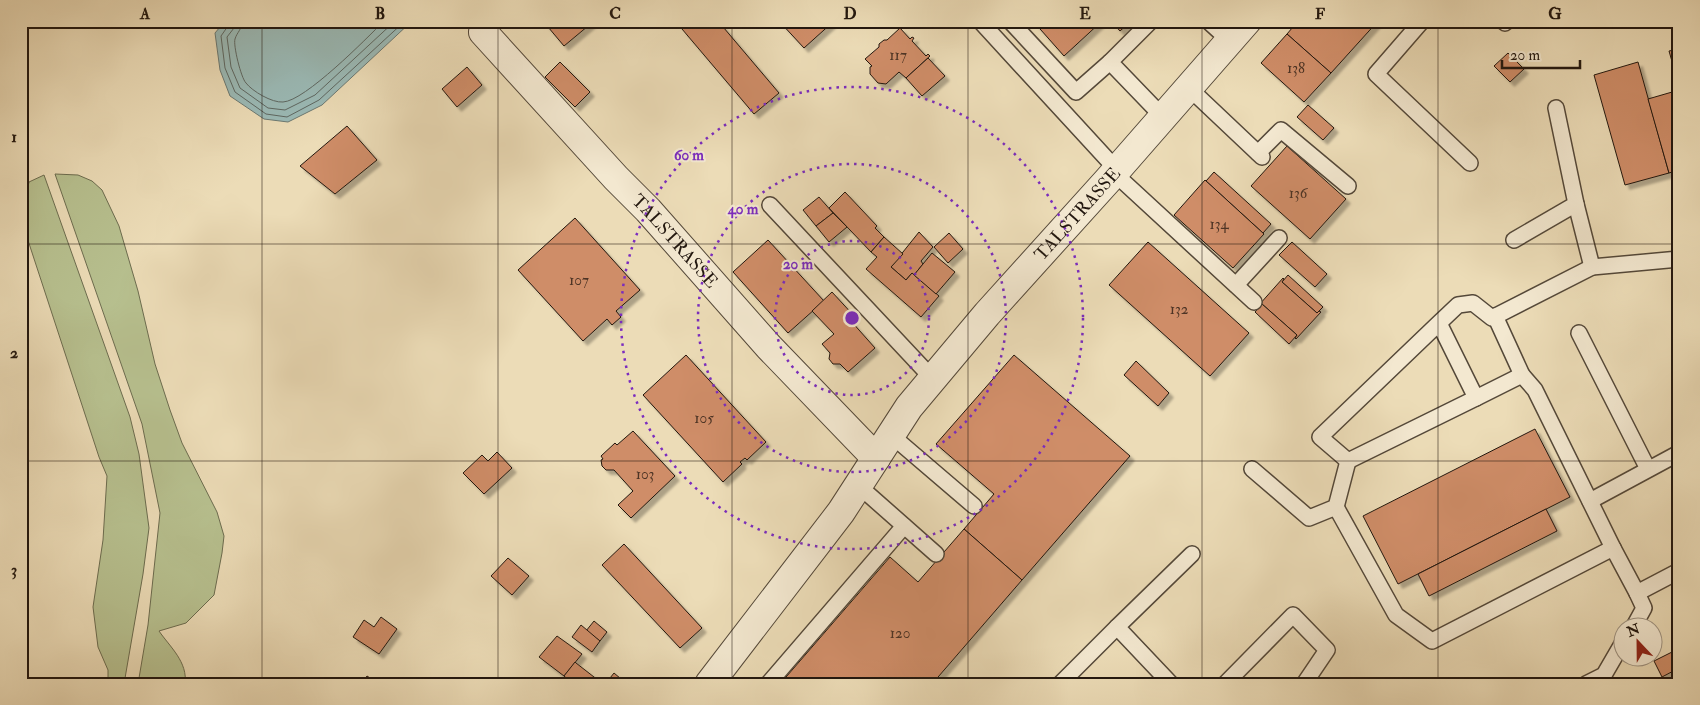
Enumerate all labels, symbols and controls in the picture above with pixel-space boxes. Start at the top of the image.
text: A [139,4,151,24]
text: B [375,4,385,24]
text: C [609,4,621,24]
text: D [843,4,857,24]
text: E [1079,4,1091,24]
text: F [1315,4,1325,24]
text: G [1548,4,1562,24]
scale bar [1502,38,1580,70]
house number: 117 [889,46,907,65]
text: 20 m [1510,46,1540,65]
house number: 138 [1287,59,1305,78]
text: 1 [11,127,17,147]
text: 60 m [674,146,704,165]
street label: TALSTRASSE [1029,162,1125,266]
house number: 136 [1289,184,1309,203]
street label: TALSTRASSE [627,189,723,293]
text: 40 m [727,200,759,219]
house number: 134 [1209,215,1229,234]
text: 20 m [783,255,813,274]
house number: 107 [569,271,589,290]
house number: 132 [1170,300,1189,319]
centre of rings [843,309,861,327]
text: 2 [10,343,18,363]
house number: 105 [694,409,714,428]
house number: 103 [636,465,654,484]
text: 3 [11,560,17,580]
north arrow [1612,618,1662,668]
text: N [1623,620,1643,641]
house number: 120 [890,624,910,643]

